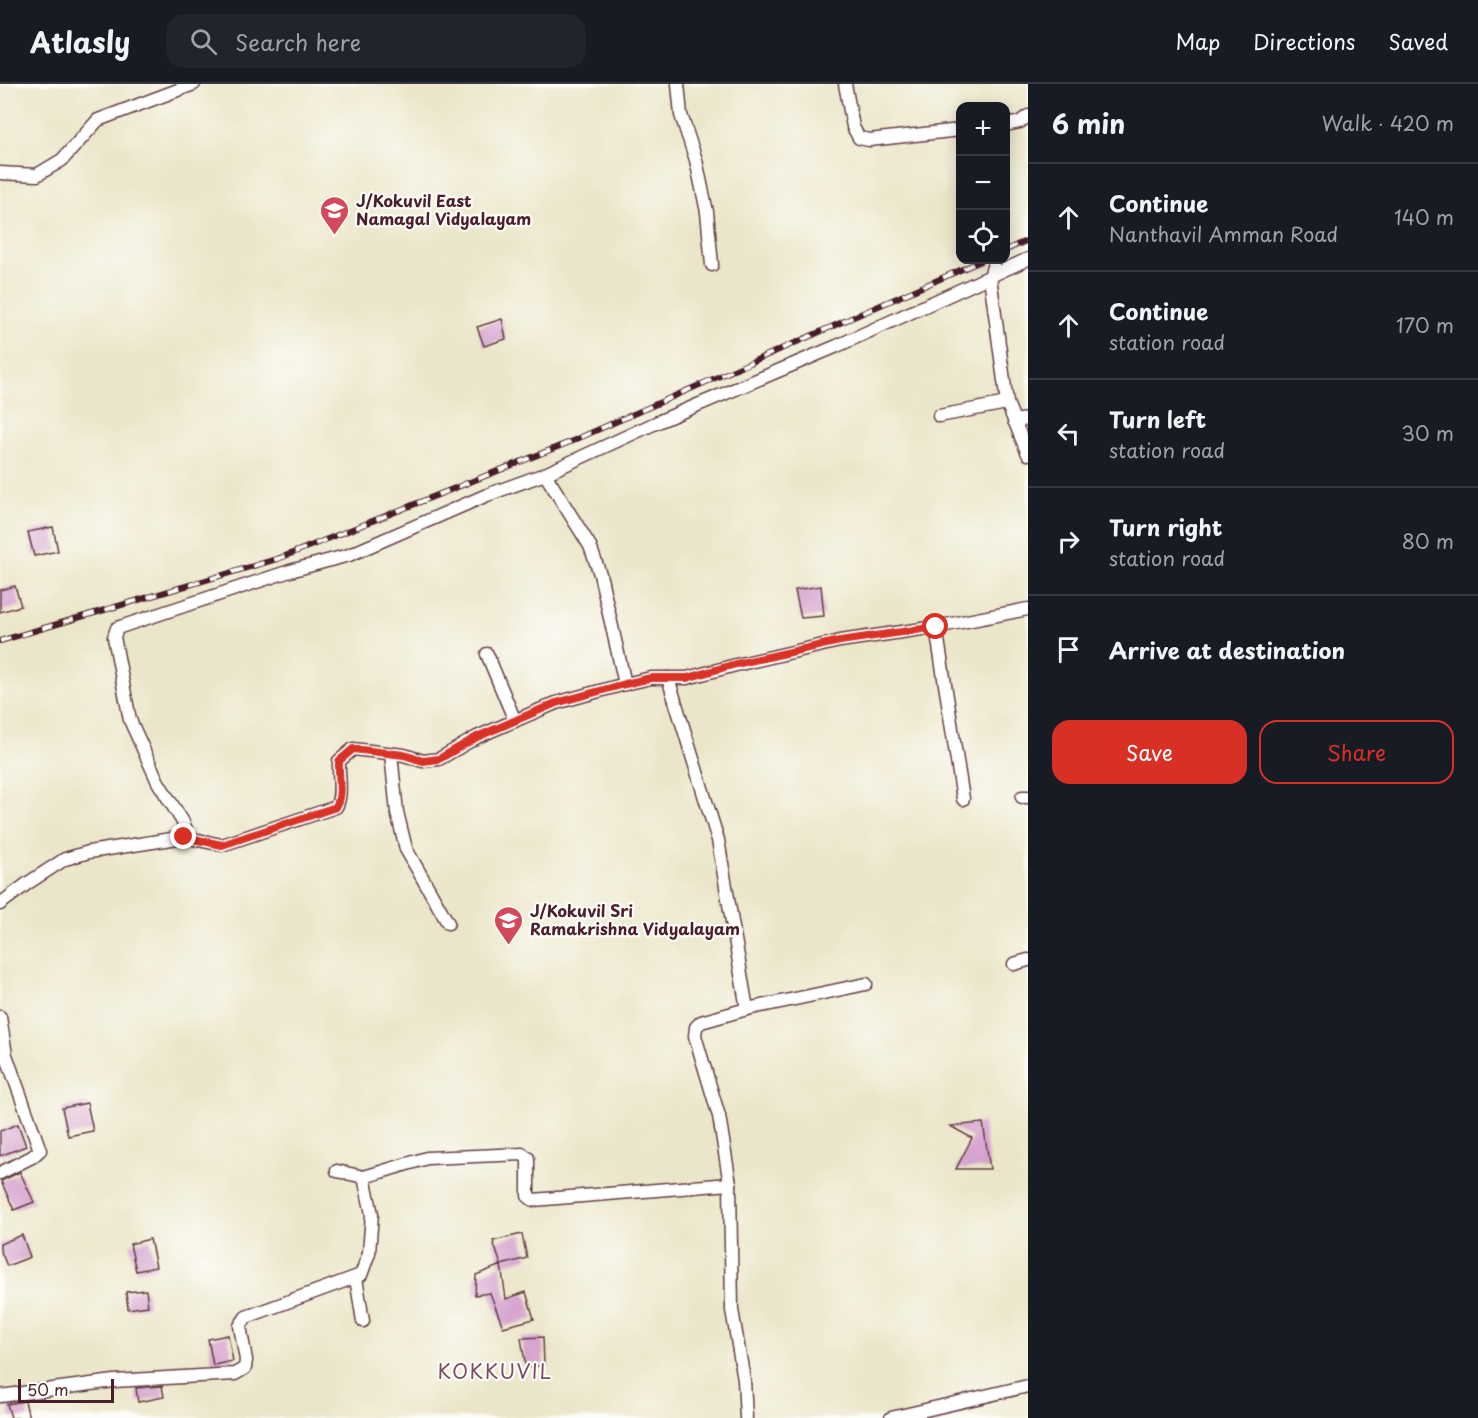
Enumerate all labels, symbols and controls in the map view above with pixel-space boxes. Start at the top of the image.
search box [166,14,586,68]
text: Atlasly [30,20,130,63]
icon: search [187,25,220,58]
text: Search here [235,25,361,58]
text: Map [1175,25,1220,57]
text: Directions [1253,25,1355,57]
text: Saved [1388,25,1448,57]
map controls [956,102,1010,264]
button: + [956,102,1010,156]
text: 6 min [1052,104,1125,143]
text: Walk · 420 m [1322,108,1454,138]
button: − [956,156,1010,210]
text: Continue [1109,186,1208,219]
place label: J/Kokuvil East Namagal Vidyalayam [356,188,531,230]
school or university icon: J/Kokuvil East Namagal Vidyalayam [319,194,351,236]
icon: ahead [1052,201,1085,234]
text: 140 m [1394,202,1454,232]
button: locate [956,210,1010,264]
text: Nanthavil Amman Road [1109,219,1338,249]
text: Continue [1109,294,1208,327]
icon: ahead [1052,309,1085,342]
text: 170 m [1396,310,1454,340]
text: station road [1109,327,1225,357]
text: Turn left [1109,402,1206,435]
icon: left [1052,417,1085,450]
text: 30 m [1401,418,1454,448]
text: station road [1109,435,1225,465]
text: Turn right [1109,510,1222,543]
icon: right [1052,525,1085,558]
text: 80 m [1402,526,1454,556]
text: station road [1109,543,1225,573]
route start [922,613,948,639]
icon: arrive [1052,633,1085,666]
text: Arrive at destination [1109,633,1345,666]
button: Save [1052,720,1247,784]
button: Share [1259,720,1454,784]
route end [170,823,196,849]
place label: J/Kokuvil Sri Ramakrishna Vidyalayam [530,898,740,940]
school or university icon: J/Kokuvil Sri Ramakrishna Vidyalayam [493,904,525,946]
district label: KOKKUVIL [437,1356,553,1386]
scale bar [18,1376,114,1404]
text: 50 m [27,1377,68,1401]

